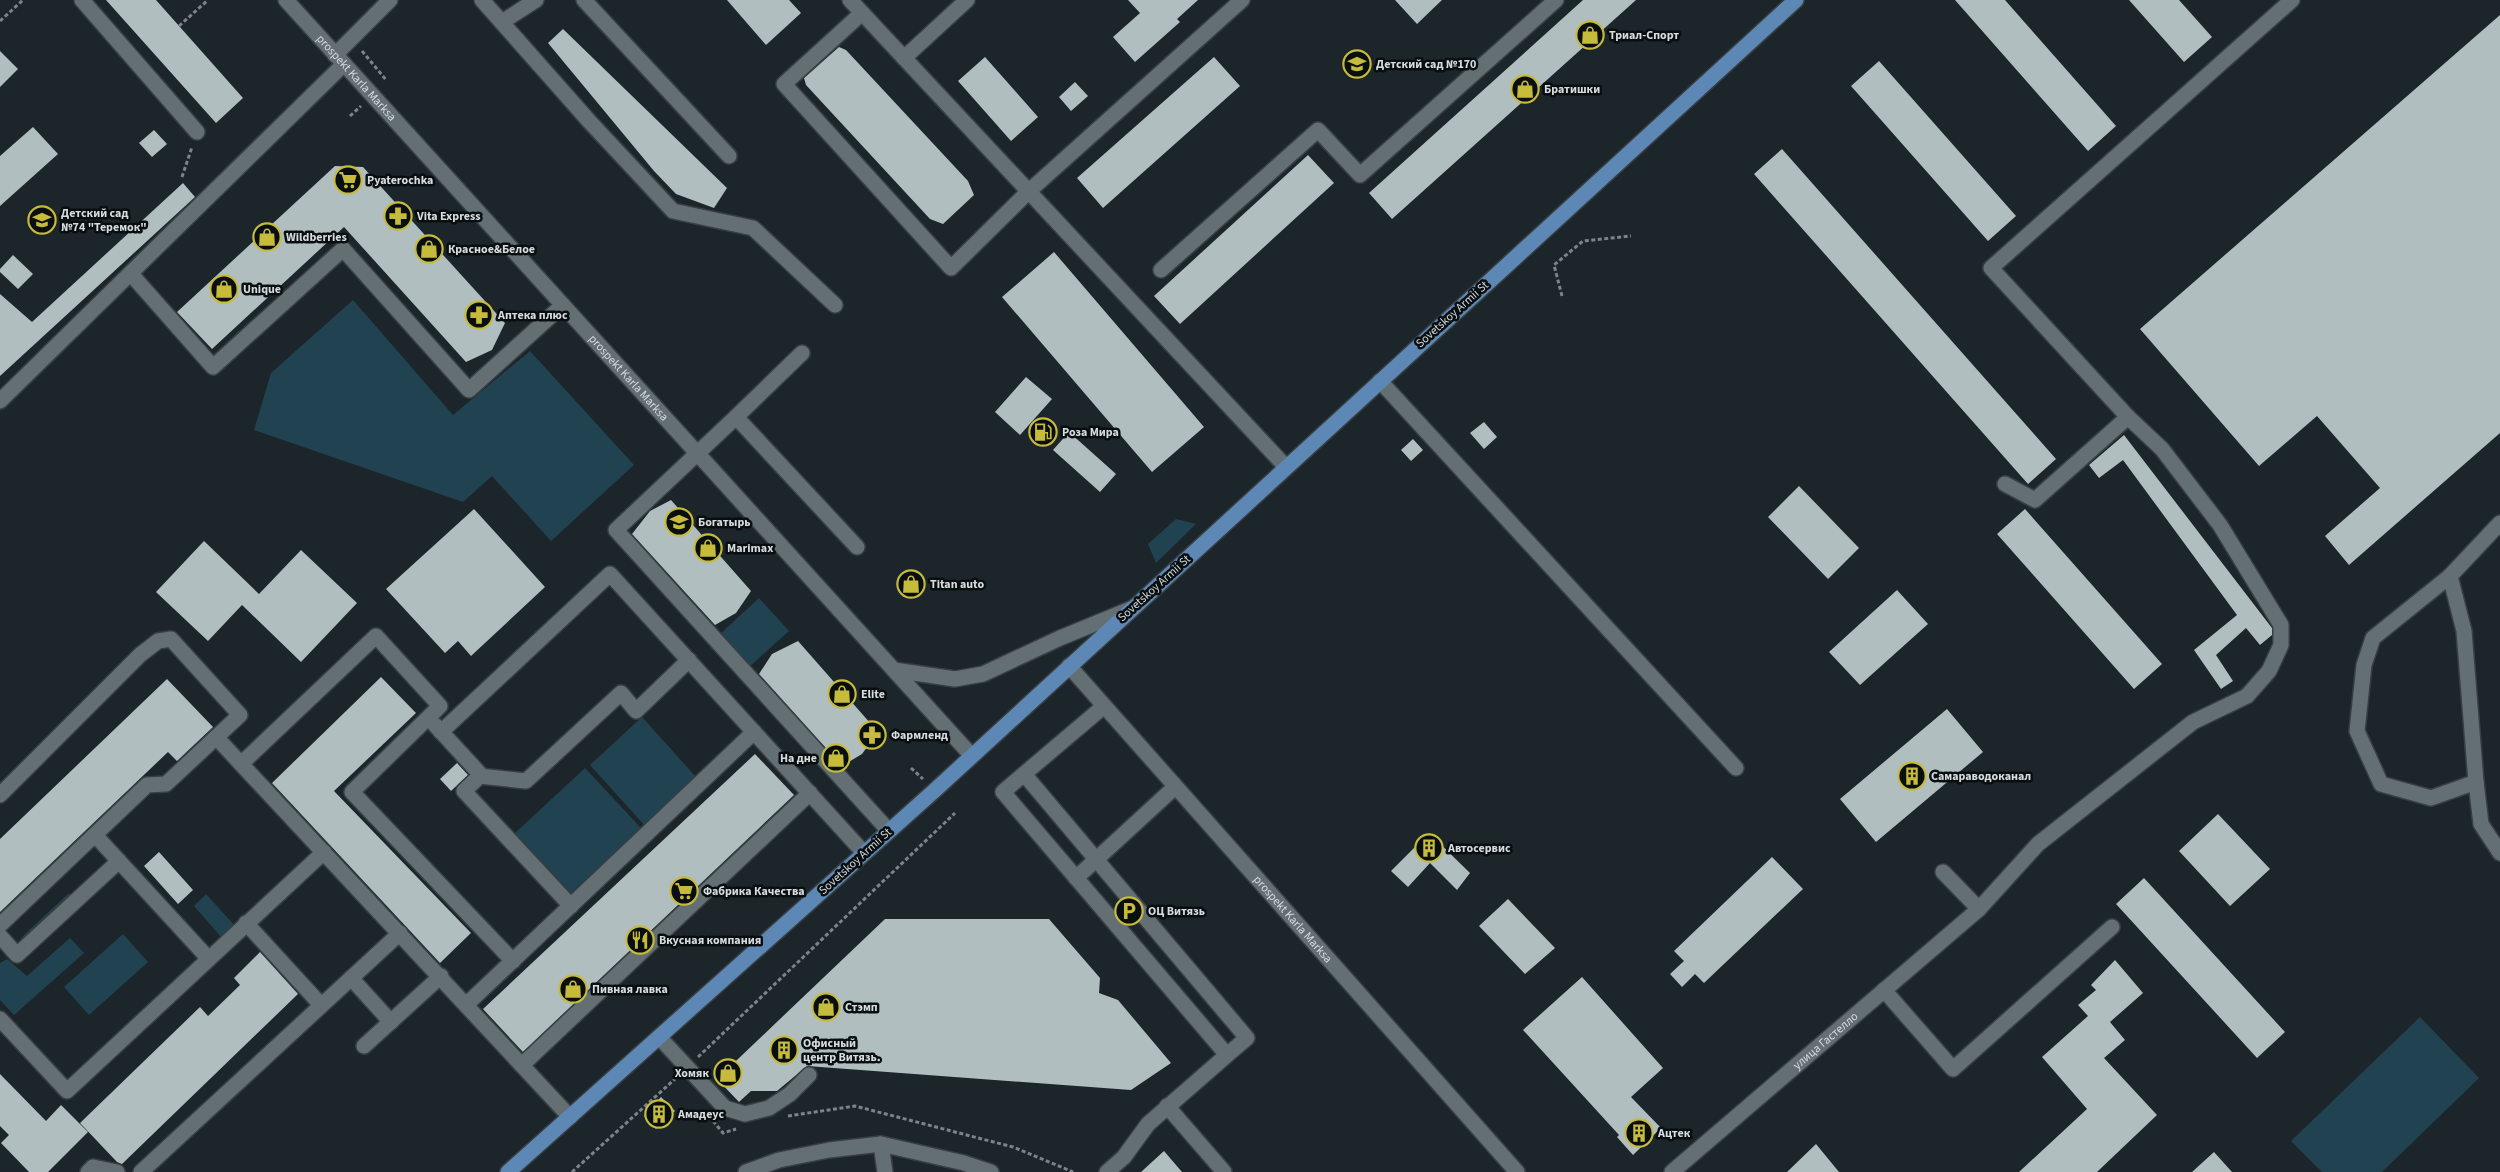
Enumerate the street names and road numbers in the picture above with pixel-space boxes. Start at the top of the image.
street label: prospekt Karla Marksa [312,31,400,125]
street label: Sovetskoy Armii St [1412,277,1492,352]
street label: prospekt Karla Marksa [584,331,672,425]
street label: Sovetskoy Armii St [1114,551,1194,626]
street label: Sovetskoy Armii St [815,824,895,899]
street label: prospekt Karla Marksa [1249,872,1336,967]
street label: улица Гастелло [1790,1008,1862,1074]

